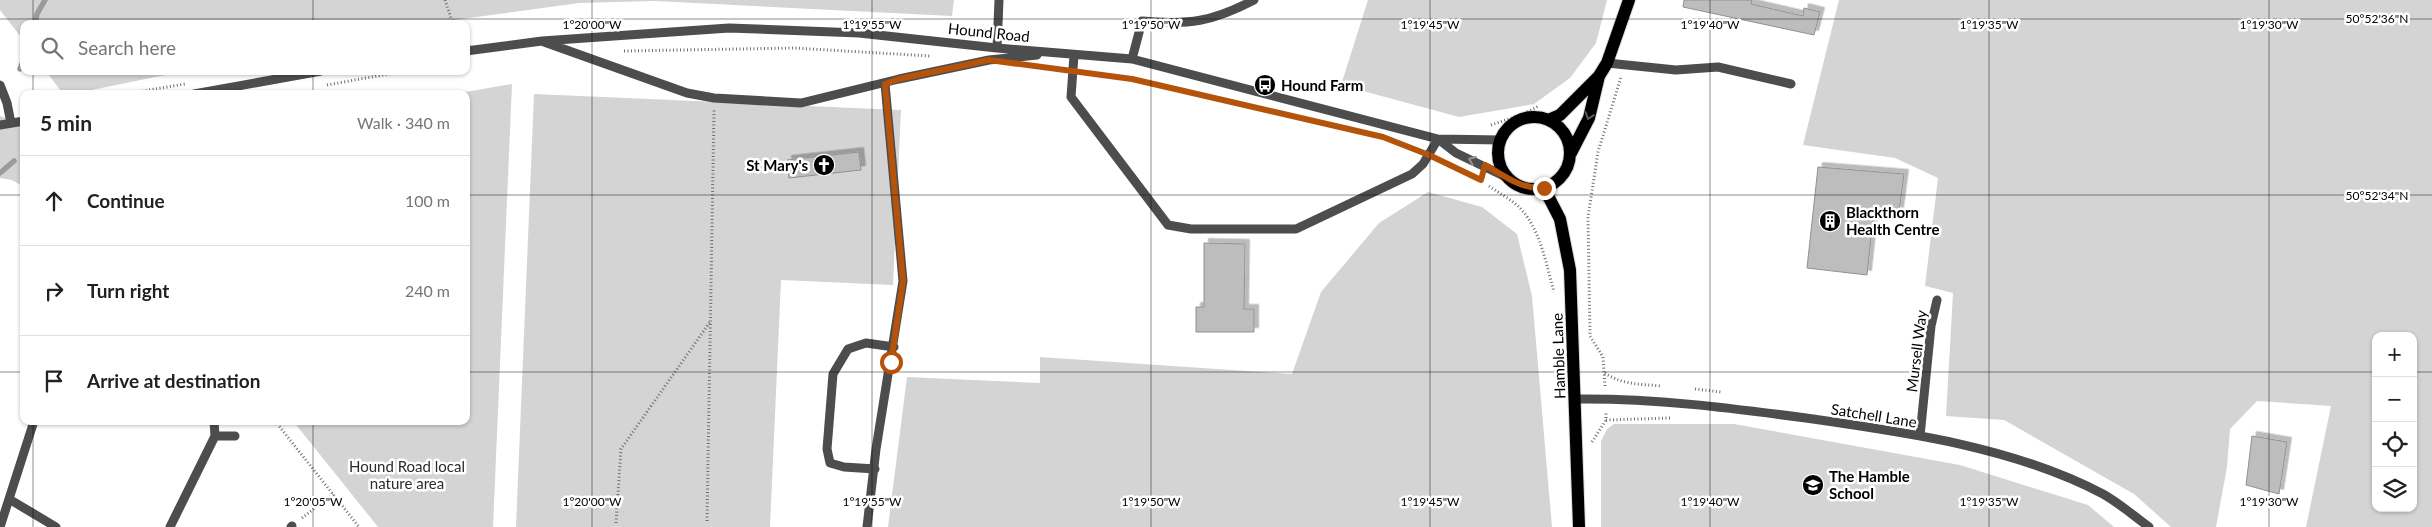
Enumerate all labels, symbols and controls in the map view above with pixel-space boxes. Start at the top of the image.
text: 50°52'36"N [2346,11,2408,26]
text: 1°20'00"W [562,17,622,32]
text: 1°19'55"W [842,17,902,32]
text: 1°19'50"W [1121,17,1181,32]
text: 1°19'45"W [1400,17,1460,32]
text: 1°19'40"W [1680,17,1740,32]
text: 1°19'35"W [1959,17,2019,32]
text: 1°19'30"W [2239,17,2299,32]
street label: Hound Road [947,19,1031,45]
search box [20,20,470,75]
icon: search [38,34,66,62]
text: Search here [78,36,176,59]
bus stop icon: Hound Farm [1253,73,1277,97]
place label: Hound Farm [1281,76,1363,94]
text: 5 min [40,110,92,135]
one-way arrow [1585,111,1595,120]
text: Walk · 340 m [357,113,450,132]
church icon: St Mary's [812,153,836,177]
one-way arrow [1468,155,1477,166]
place label: St Mary's [746,156,808,174]
route end [1533,177,1556,200]
icon: ahead [40,187,68,215]
text: 50°52'34"N [2346,188,2408,203]
text: Continue [87,189,165,212]
text: 100 m [405,191,450,210]
place label: Blackthorn Health Centre [1846,203,1939,238]
building icon: Blackthorn Health Centre [1818,209,1842,233]
icon: right [40,277,68,305]
text: Turn right [87,279,169,302]
text: 240 m [405,281,450,300]
street label: Mursell Way [1902,309,1930,393]
street label: Hamble Lane [1547,313,1568,399]
map controls [2372,332,2417,512]
button: + [2372,332,2417,377]
route start [880,351,903,374]
icon: arrive [40,367,68,395]
text: Arrive at destination [87,369,260,392]
button: − [2372,377,2417,422]
street label: Satchell Lane [1830,399,1918,431]
button: locate [2372,422,2417,467]
park label: Hound Road local nature area [349,457,465,492]
place label: The Hamble School [1829,467,1910,502]
button: layers [2372,467,2417,512]
school or university icon: The Hamble School [1801,473,1825,497]
text: 1°20'05"W [283,494,343,509]
text: 1°20'00"W [562,494,622,509]
text: 1°19'55"W [842,494,902,509]
text: 1°19'50"W [1121,494,1181,509]
text: 1°19'45"W [1400,494,1460,509]
text: 1°19'40"W [1680,494,1740,509]
text: 1°19'35"W [1959,494,2019,509]
text: 1°19'30"W [2239,494,2299,509]

